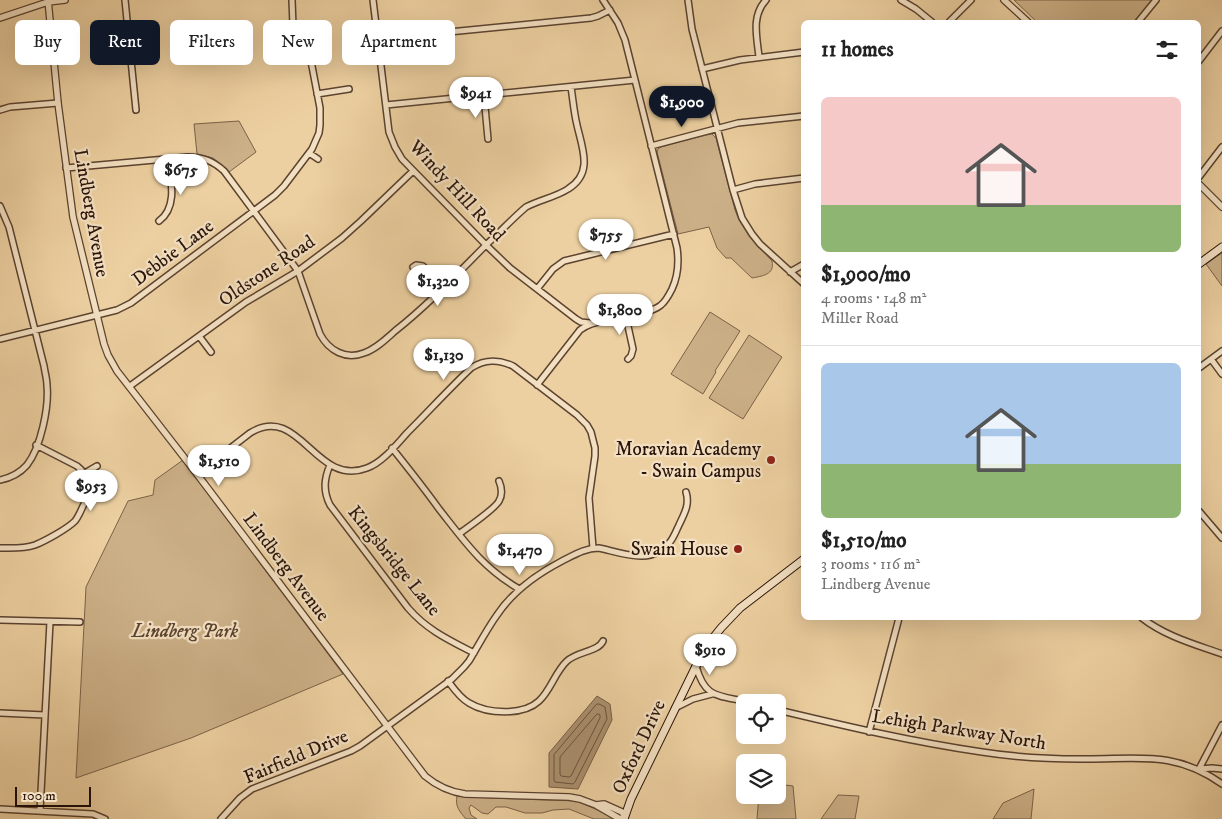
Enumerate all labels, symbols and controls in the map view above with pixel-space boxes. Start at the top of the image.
chip: Buy [15,20,80,65]
chip: Rent [90,20,160,65]
chip: Filters [170,20,253,65]
chip: New [263,20,332,65]
chip: Apartment [342,20,455,65]
icon: filters [1153,36,1181,64]
text: 11 homes [821,37,894,63]
pin: $941 [446,76,506,119]
text: $941 [460,83,492,103]
pin: $1,900 [641,86,723,128]
text: $1,900 [660,92,704,112]
icon: home [956,130,1046,220]
street label: Windy Hill Road [403,135,510,247]
street label: Lindberg Avenue [68,147,114,279]
pin: $675 [151,154,211,196]
text: $675 [164,160,198,180]
street label: Debbie Lane [128,215,218,291]
pin: $755 [576,218,636,261]
text: $755 [590,225,623,245]
street label: Oldstone Road [214,230,320,312]
text: $1,900/mo [821,262,911,288]
pin: $1,320 [397,264,479,307]
text: $1,320 [417,271,459,291]
text: 4 rooms · 148 m² [821,288,926,308]
pin: $1,800 [579,294,661,336]
text: $1,800 [598,300,642,320]
text: Miller Road [821,308,898,328]
pin: $1,130 [403,338,485,381]
text: $1,130 [424,345,464,365]
icon: home [956,395,1046,485]
place label: Moravian Academy - Swain Campus [615,438,762,483]
pin: $1,510 [178,444,260,487]
text: $1,510 [198,451,240,471]
marker: Moravian Academy - Swain Campus [765,454,777,466]
pin: $953 [61,470,121,512]
text: $953 [76,476,106,496]
street label: Kingsbridge Lane [343,501,445,621]
street label: Lindberg Avenue [238,508,334,626]
text: $1,510/mo [821,528,907,554]
pin: $1,470 [479,534,561,576]
place label: Swain House [631,538,728,561]
text: $1,470 [498,540,542,560]
marker: Swain House [732,543,744,555]
text: 3 rooms · 116 m² [821,554,920,574]
text: Lindberg Avenue [821,574,930,594]
park label: Lindberg Park [131,620,238,643]
pin: $910 [680,634,740,676]
text: $910 [694,640,726,660]
map controls [736,694,786,804]
button: locate [736,694,786,744]
street label: Oxford Drive [607,696,671,798]
street label: Lehigh Parkway North [870,705,1048,755]
street label: Fairfield Drive [240,725,352,789]
button: layers [736,754,786,804]
scale bar [15,784,91,807]
text: 100 m [22,787,56,805]

